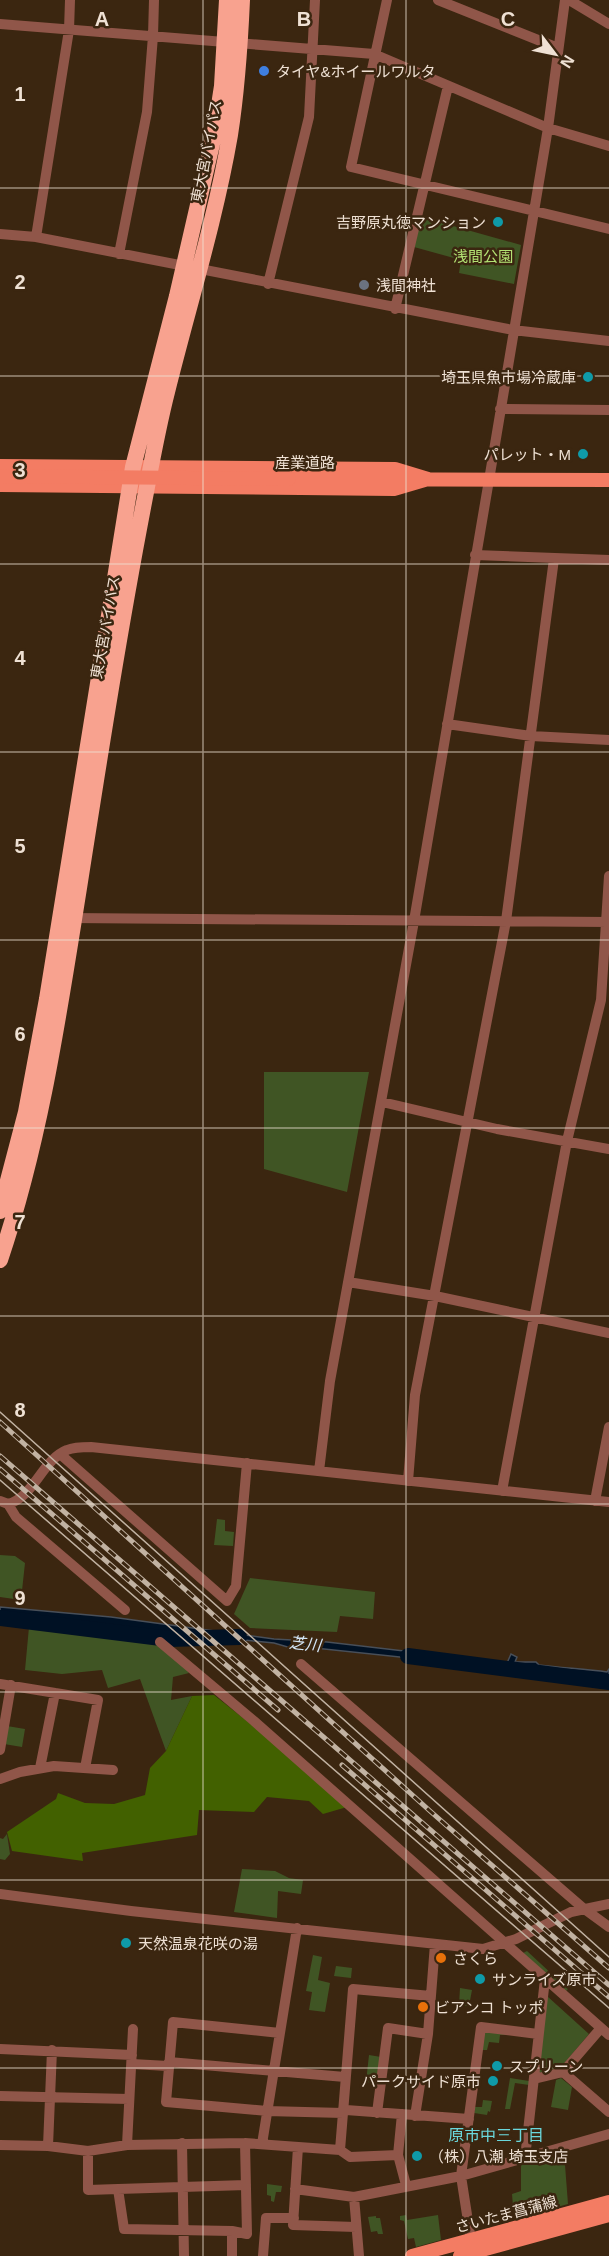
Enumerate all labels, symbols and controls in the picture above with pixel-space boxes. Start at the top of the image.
text: A [95,8,109,30]
text: B [297,8,311,30]
text: C [501,8,515,30]
north arrow [525,24,585,84]
text: N [557,52,578,71]
place label: タイヤ&ホイールワルタ [276,63,436,80]
marker: タイヤ&ホイールワルタ [257,64,271,78]
text: 1 [14,83,26,105]
street label: 東大宮バイパス [188,98,224,204]
place label: 吉野原丸徳マンション [336,214,486,231]
marker: 吉野原丸徳マンション [491,215,505,229]
park label: 浅間公園 [453,248,513,265]
text: 2 [14,271,26,293]
place label: 浅間神社 [376,277,436,294]
marker: 浅間神社 [357,278,371,292]
place label: 埼玉県魚市場冷蔵庫 [441,369,576,386]
marker: 埼玉県魚市場冷蔵庫 [581,370,595,384]
place label: パレット・M [484,446,571,463]
marker: パレット・M [576,447,590,461]
street label: 産業道路 [275,454,335,471]
text: 3 [14,459,26,481]
street label: 東大宮バイパス [88,574,122,680]
text: 4 [14,647,26,669]
text: 5 [14,835,26,857]
text: 6 [14,1023,26,1045]
text: 7 [14,1211,26,1233]
text: 8 [14,1399,26,1421]
text: 9 [14,1587,26,1609]
water label: 芝川 [288,1634,324,1654]
place label: 天然温泉花咲の湯 [138,1935,258,1952]
marker: 天然温泉花咲の湯 [119,1936,133,1950]
place label: さくら [453,1950,498,1967]
marker: さくら [434,1951,448,1965]
place label: サンライズ原市 [492,1971,597,1988]
marker: サンライズ原市 [473,1972,487,1986]
place label: ビアンコ トッポ [435,1999,544,2016]
marker: ビアンコ トッポ [416,2000,430,2014]
place label: スプリーン [509,2058,583,2075]
marker: スプリーン [490,2059,504,2073]
place label: パークサイド原市 [361,2073,481,2090]
marker: パークサイド原市 [486,2074,500,2088]
district label: 原市中三丁目 [448,2127,544,2144]
place label: （株）八潮 埼玉支店 [429,2148,568,2165]
marker: （株）八潮 埼玉支店 [410,2149,424,2163]
street label: さいたま菖蒲線 [453,2192,559,2236]

